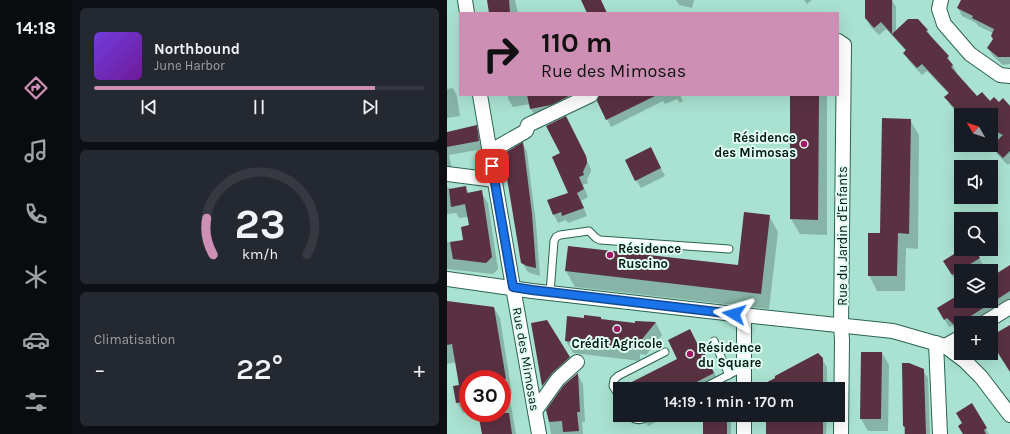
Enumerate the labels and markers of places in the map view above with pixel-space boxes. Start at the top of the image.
place label: Résidence des Mimosas [714,130,796,160]
marker: Résidence des Mimosas [799,139,809,149]
pin [475,149,509,183]
place label: Résidence Ruscino [618,241,681,271]
marker: Résidence Ruscino [605,250,615,260]
marker: Crédit Agricole [612,324,622,334]
place label: Crédit Agricole [571,336,663,351]
place label: Résidence du Square [698,340,761,371]
marker: Résidence du Square [685,349,695,359]

